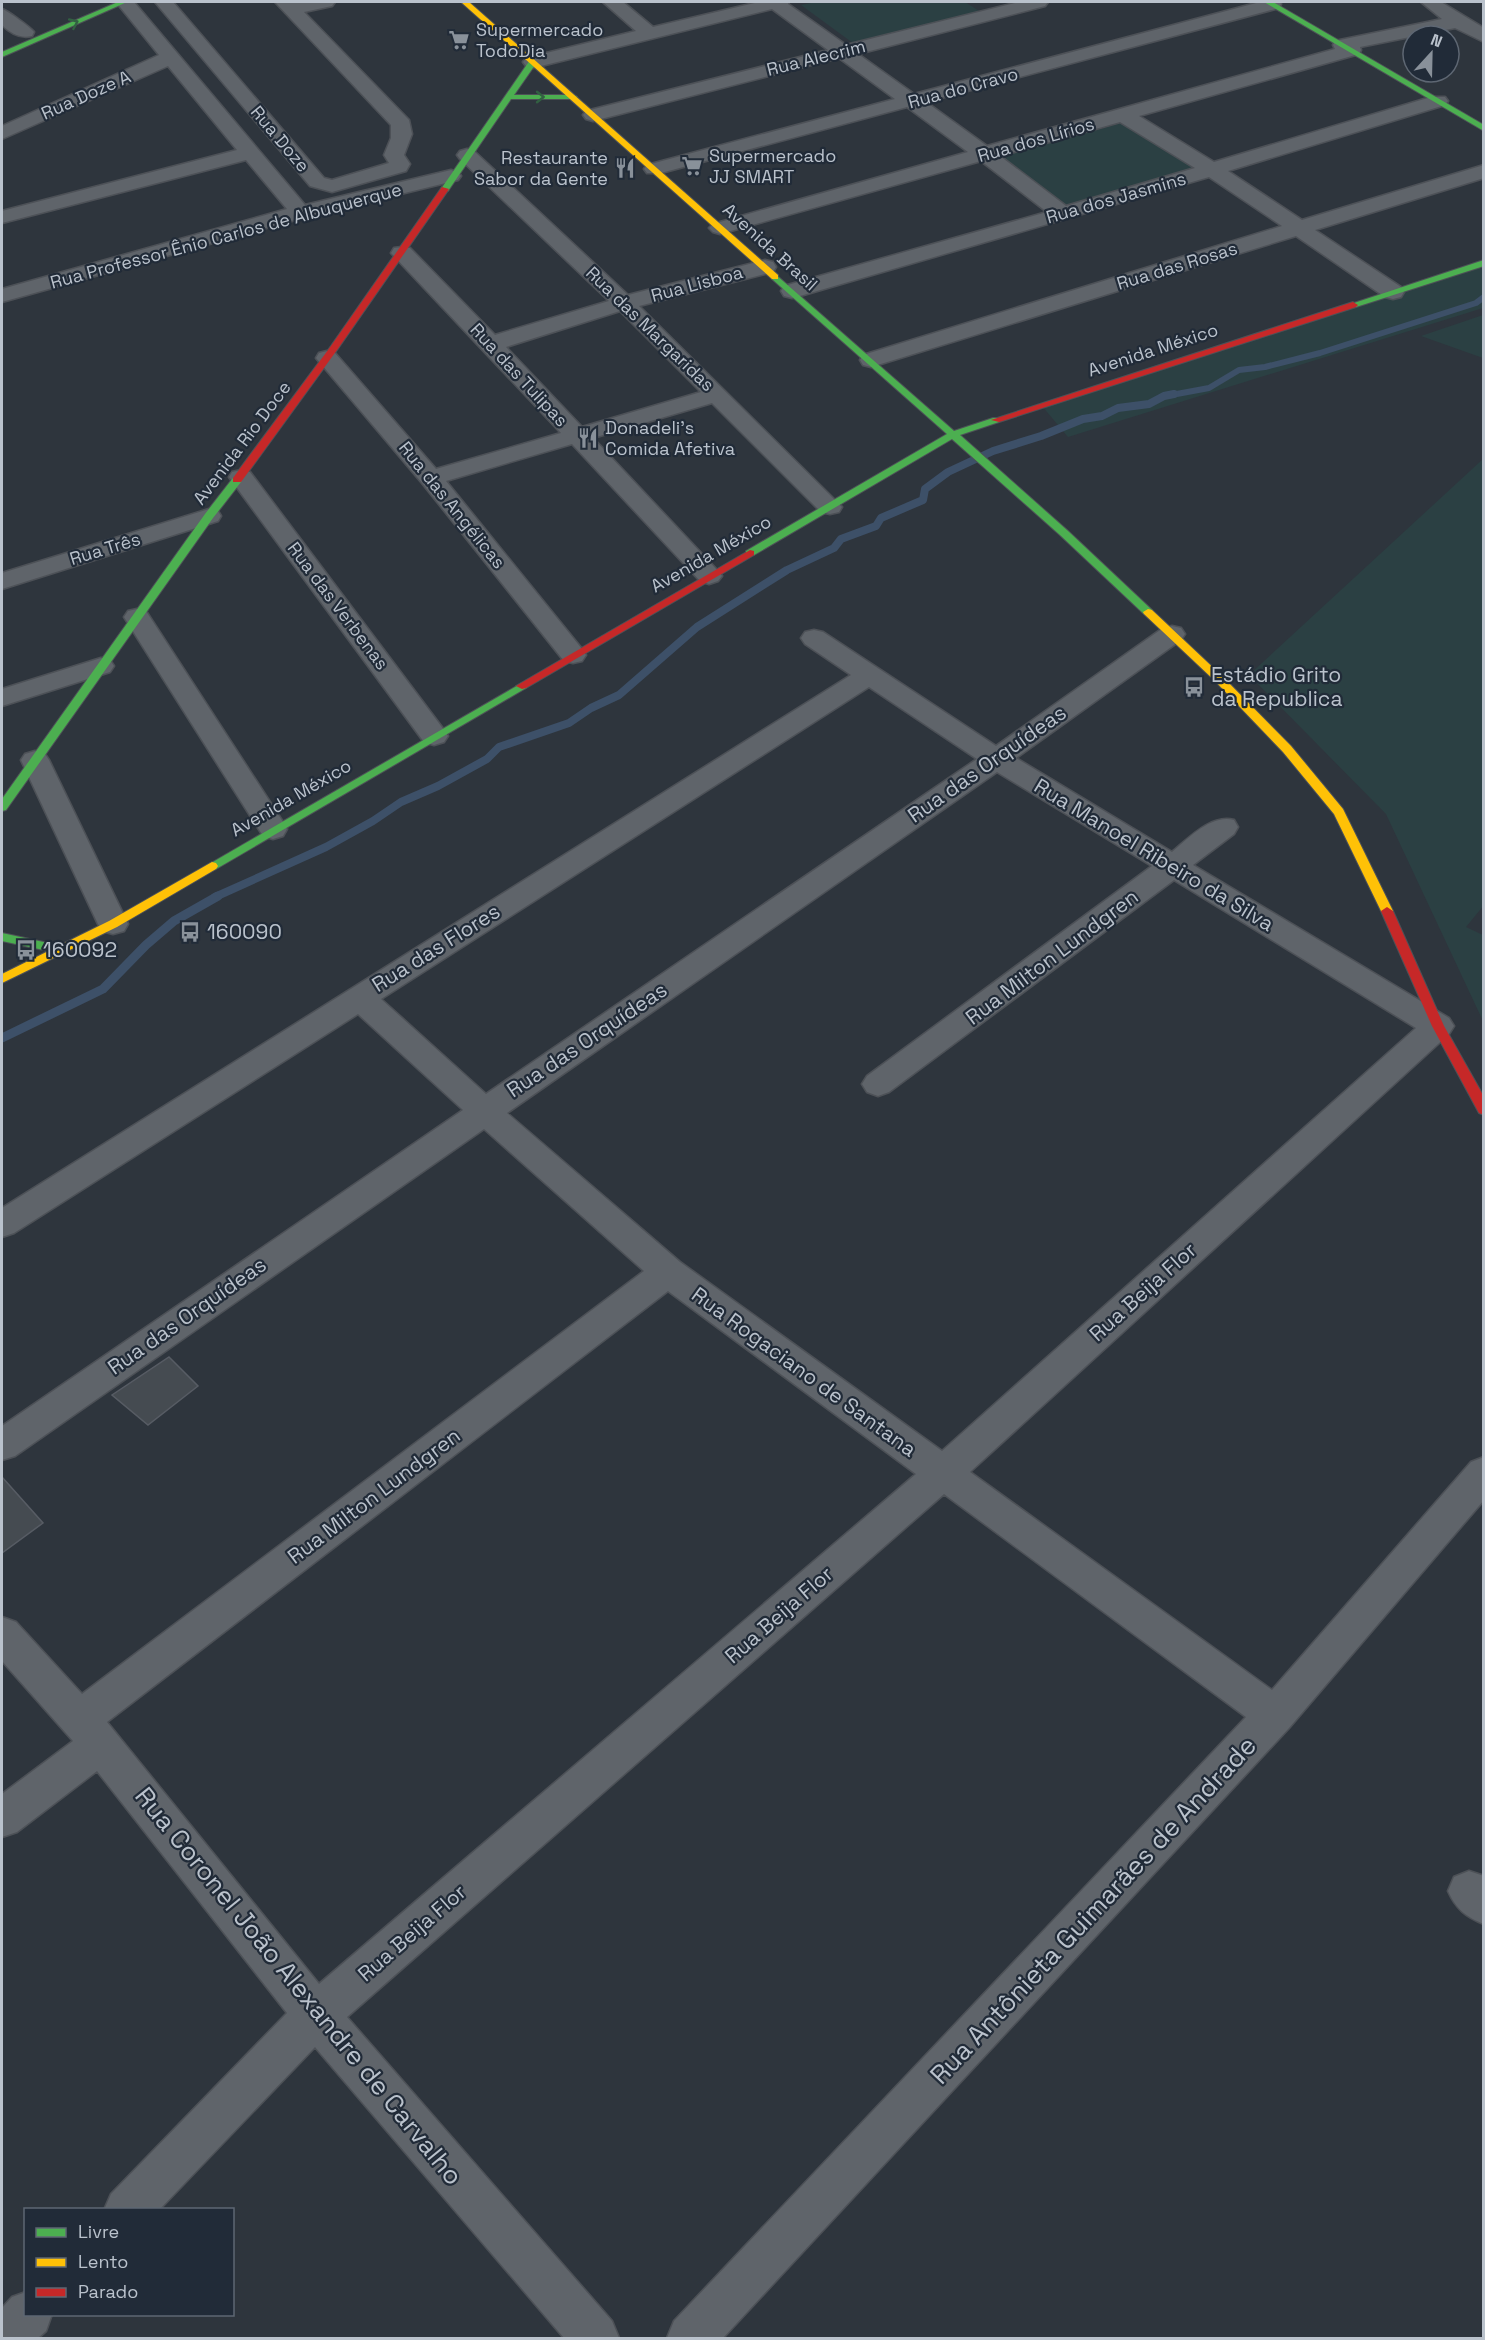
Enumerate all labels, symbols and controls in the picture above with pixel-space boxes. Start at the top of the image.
one-way arrow [68,18,79,30]
place label: Supermercado TodoDia [476,18,603,62]
north arrow [1401,24,1461,84]
supermarket icon: Supermercado TodoDia [447,28,471,52]
text: N [1428,29,1445,52]
street label: Rua Alecrim [764,34,868,81]
street label: Rua do Cravo [905,62,1020,113]
street label: Rua Doze A [37,65,134,124]
one-way arrow [536,91,545,103]
street label: Rua Doze [246,101,315,177]
street label: Rua dos Lírios [975,112,1097,167]
place label: Supermercado JJ SMART [709,144,836,188]
place label: Restaurante Sabor da Gente [474,146,608,190]
supermarket icon: Supermercado JJ SMART [680,154,704,178]
restaurant icon: Restaurante Sabor da Gente [613,156,637,180]
street label: Rua dos Jasmins [1043,167,1189,229]
street label: Rua Professor Ênio Carlos de Albuquerque [48,177,404,294]
street label: Avenida Brasil [718,198,823,295]
street label: Rua das Rosas [1114,236,1240,295]
street label: Rua Lisboa [648,260,745,307]
street label: Rua das Margaridas [581,261,720,396]
street label: Rua das Tulipas [466,318,573,431]
street label: Avenida México [1085,318,1221,381]
street label: Avenida Rio Doce [188,376,296,509]
place label: Donadeli's Comida Afetiva [605,416,735,460]
restaurant icon: Donadeli's Comida Afetiva [576,426,600,450]
street label: Rua das Angélicas [394,436,511,573]
street label: Avenida México [646,510,775,597]
street label: Rua Três [67,527,143,570]
street label: Rua das Verbenas [283,537,394,674]
place label: Estádio Grito da Republica [1211,661,1343,712]
bus stop icon: Estádio Grito da Republica [1182,675,1206,699]
street label: Rua das Orquídeas [902,699,1071,828]
street label: Avenida México [226,754,355,841]
street label: Rua Manoel Ribeiro da Silva [1029,772,1279,937]
street label: Rua Milton Lundgren [960,883,1143,1030]
street label: Rua das Flores [367,897,505,998]
place label: 160090 [207,918,282,945]
bus stop icon: 160090 [178,920,202,944]
place label: 160092 [43,936,117,963]
bus stop icon: 160092 [14,938,38,962]
street label: Rua das Orquídeas [501,976,672,1103]
street label: Rua Beija Flor [1083,1236,1202,1347]
street label: Rua das Orquídeas [102,1251,271,1380]
street label: Rua Rogaciano de Santana [686,1281,922,1462]
street label: Rua Milton Lundgren [282,1422,465,1569]
street label: Rua Beija Flor [719,1560,839,1669]
street label: Rua Antônieta Guimarães de Andrade [922,1729,1264,2091]
street label: Rua Coronel João Alexandre de Carvalho [128,1780,470,2192]
street label: Rua Beija Flor [352,1878,472,1987]
legend [24,2208,234,2316]
text: Livre [78,2220,119,2243]
text: Lento [78,2250,128,2273]
text: Parado [78,2280,138,2303]

